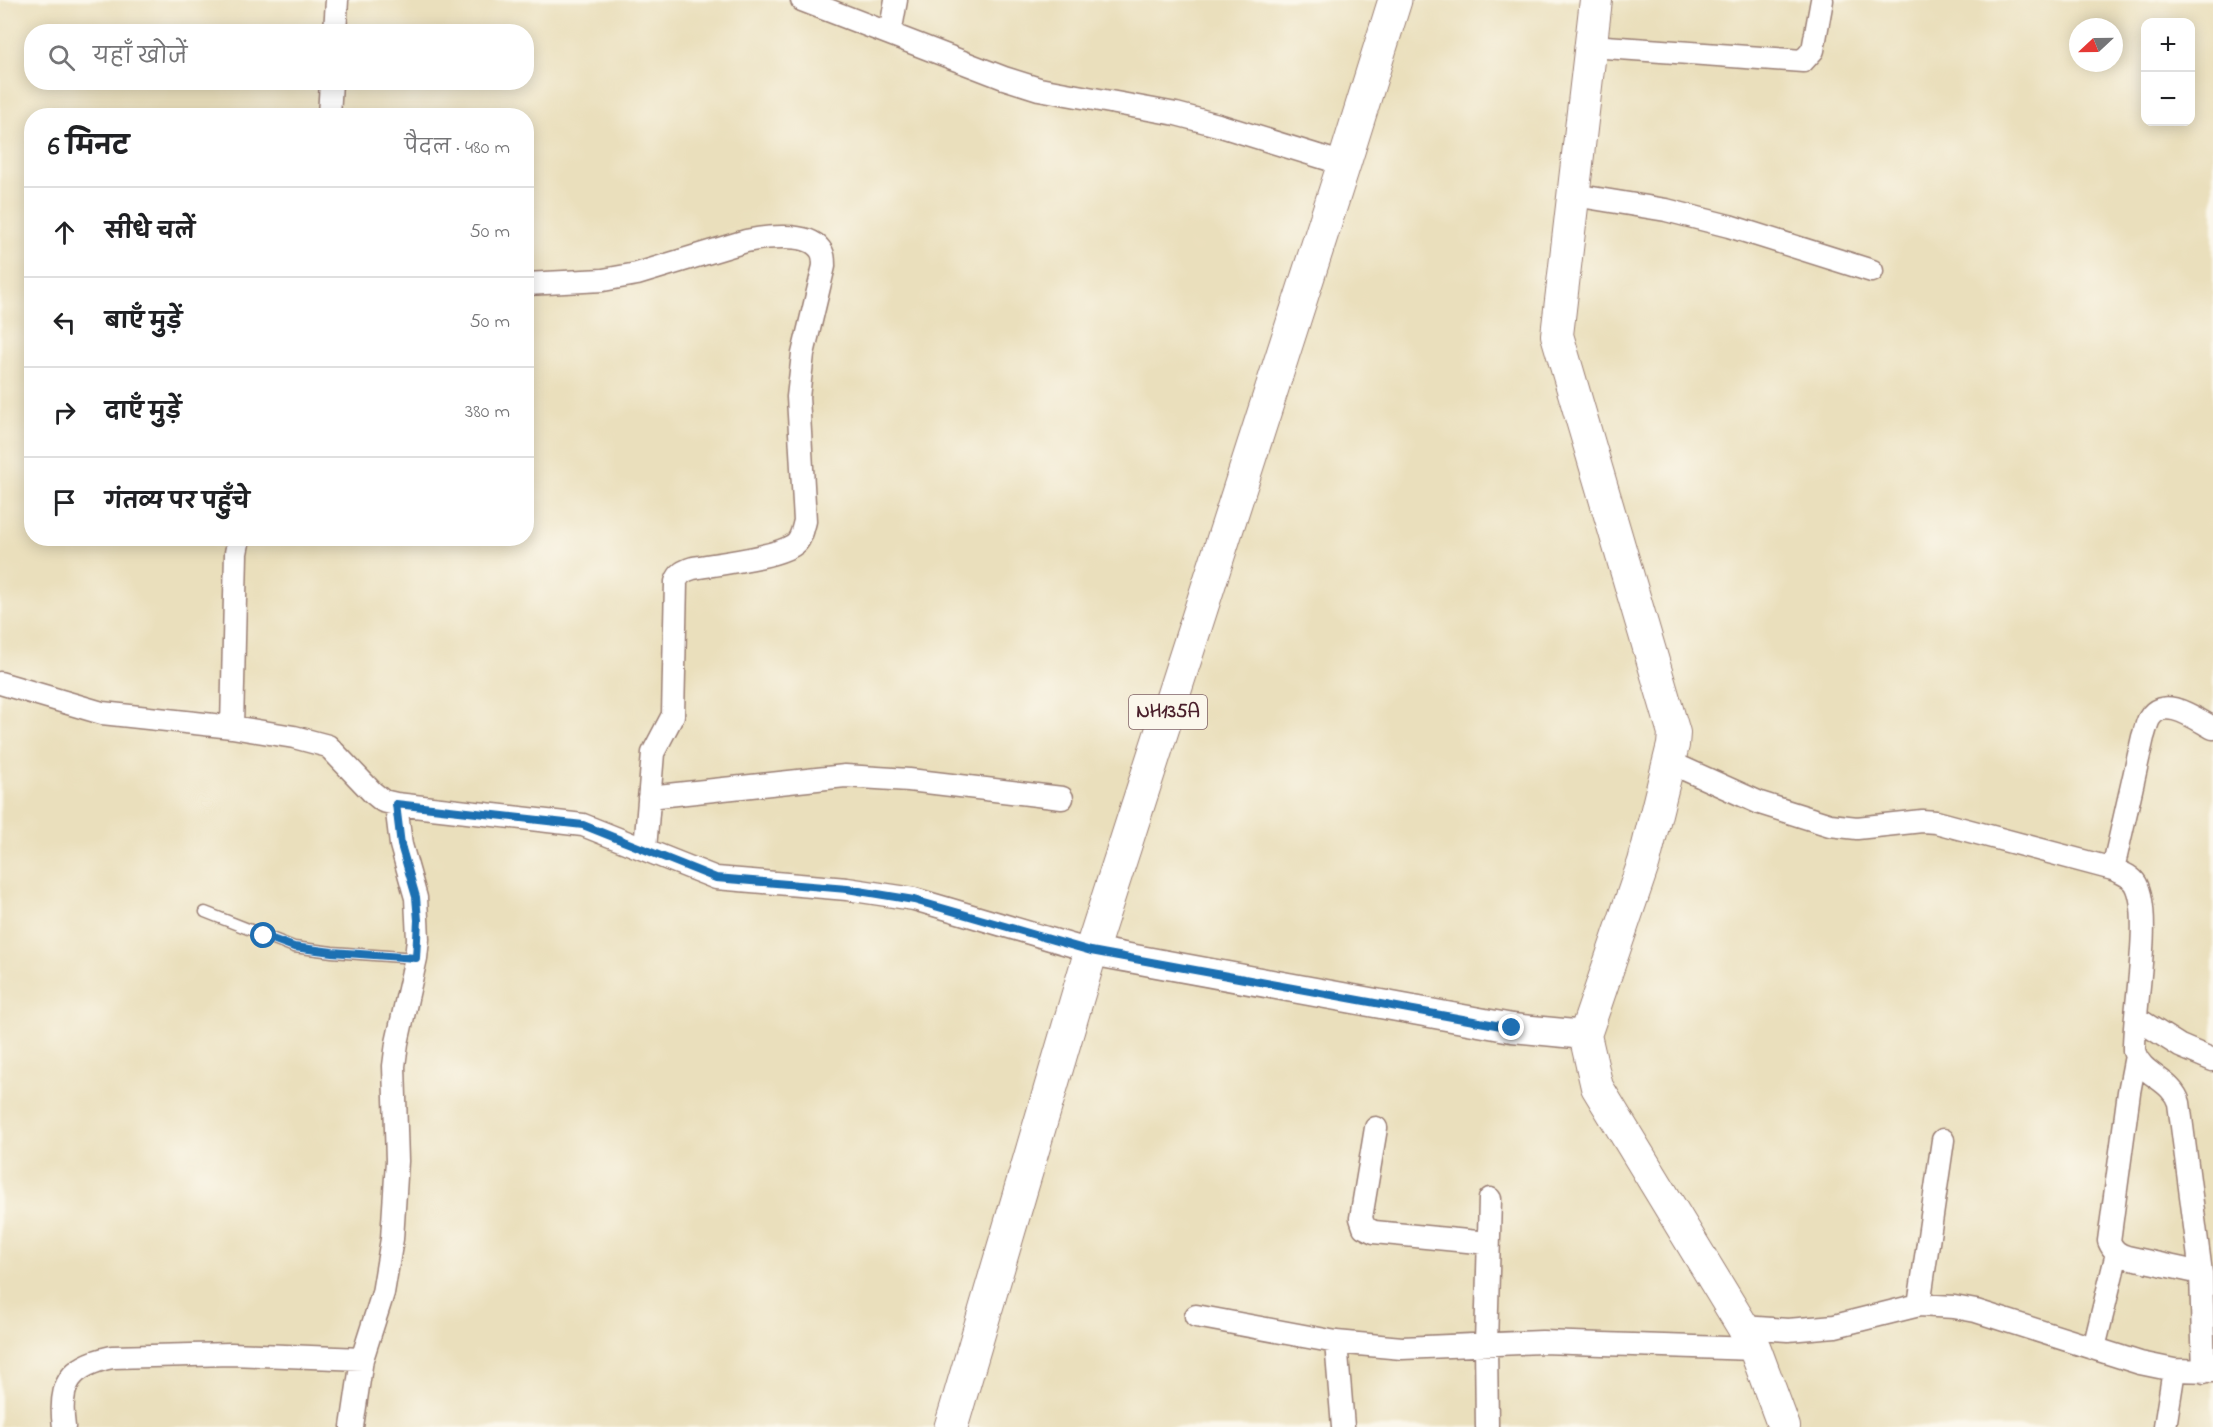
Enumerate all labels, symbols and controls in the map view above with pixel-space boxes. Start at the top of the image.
north arrow [2069,18,2123,72]
map controls [2141,18,2195,126]
button: + [2141,18,2195,72]
search box [24,24,534,90]
icon: search [45,41,78,74]
text: यहाँ खोजें [93,42,187,74]
button: − [2141,72,2195,126]
text: 6 मिनट [48,129,129,167]
text: पैदल · 480 m [405,134,510,163]
icon: ahead [48,216,81,249]
text: सीधे चलें [105,217,195,249]
text: 50 m [469,218,510,247]
icon: left [48,306,81,339]
text: बाएँ मुड़ें [105,307,182,339]
text: 50 m [469,308,510,337]
icon: right [48,396,81,429]
text: दाएँ मुड़ें [105,397,181,429]
text: 380 m [465,398,510,427]
icon: arrive [48,486,81,519]
text: गंतव्य पर पहुँचे [105,487,250,519]
road number: NH135A [1129,695,1207,729]
route start [250,922,276,948]
route end [1498,1014,1524,1040]

